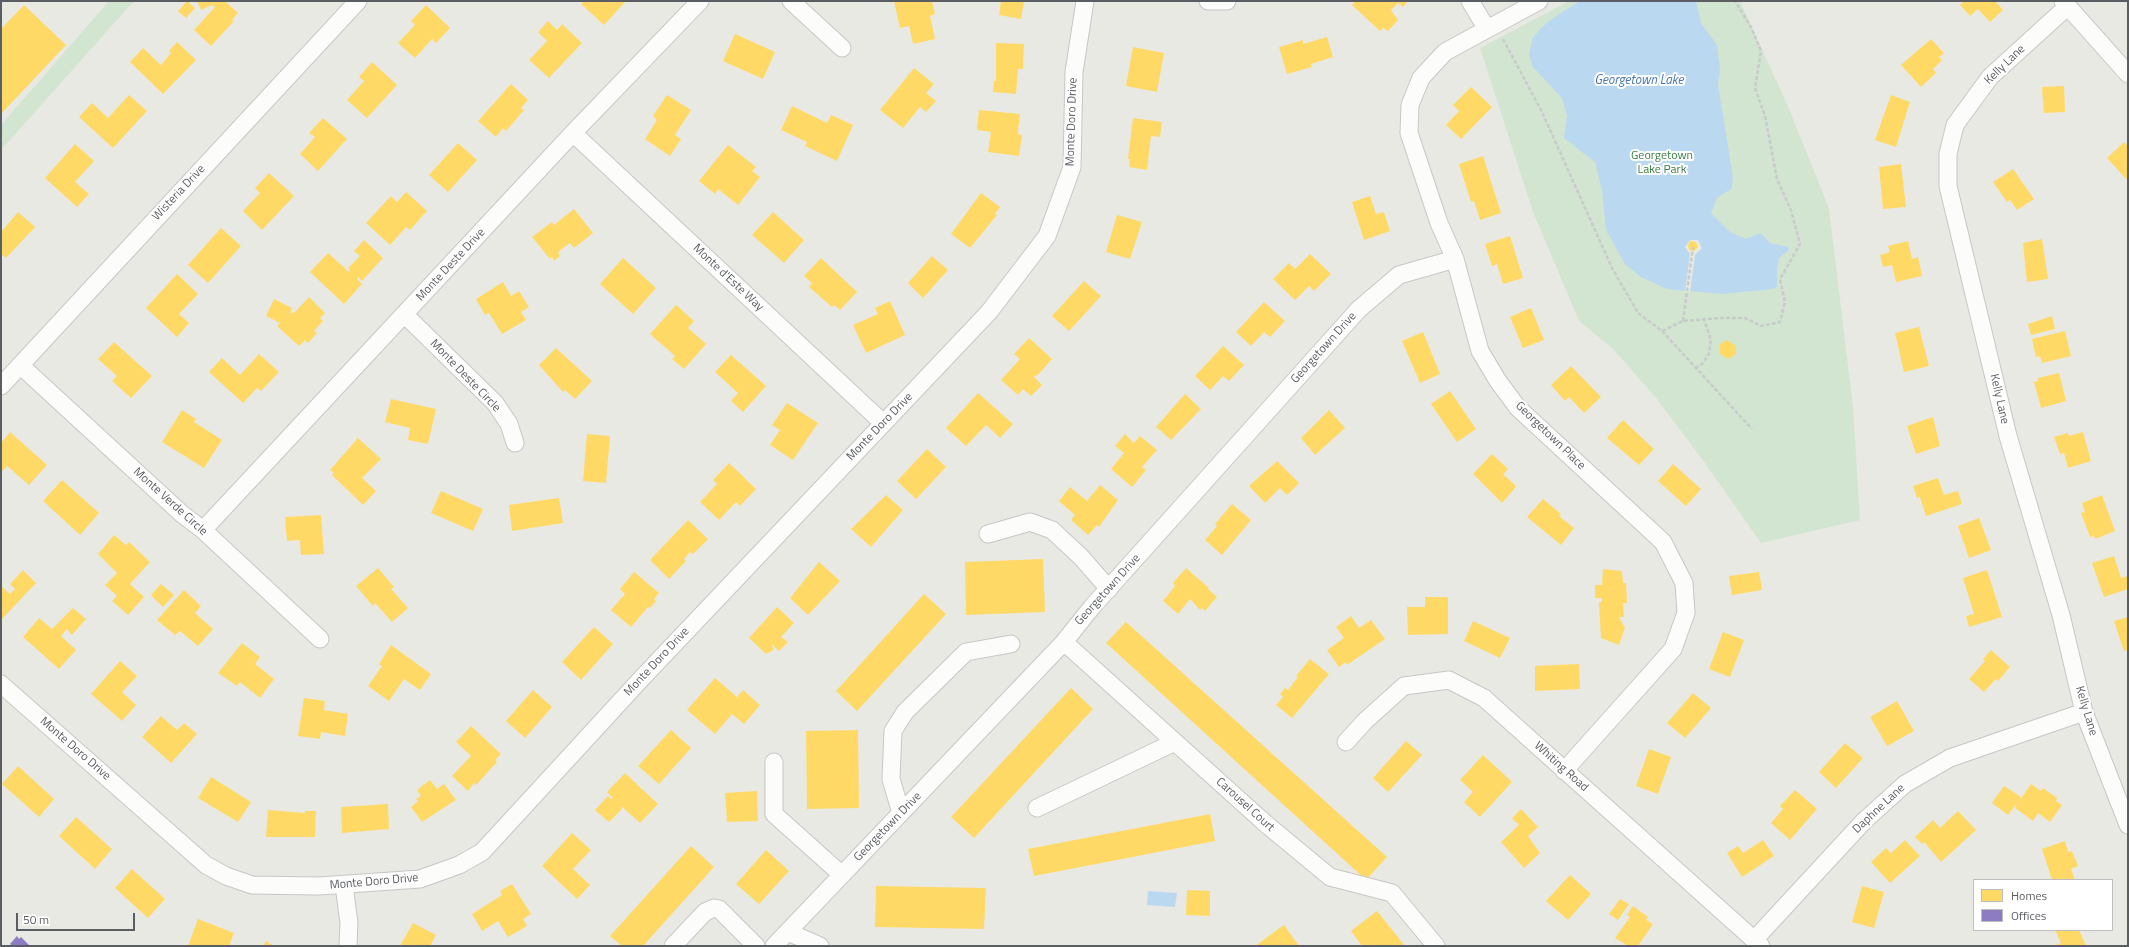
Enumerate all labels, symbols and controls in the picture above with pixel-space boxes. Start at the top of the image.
street label: Kelly Lane [1982,42,2028,88]
water label: Georgetown Lake [1595,73,1683,89]
street label: Monte Doro Drive [1063,77,1081,167]
park label: Georgetown Lake Park [1631,149,1693,177]
street label: Wisteria Drive [150,162,208,224]
street label: Monte Deste Drive [414,226,488,304]
street label: Monte d'Este Way [690,241,766,315]
street label: Georgetown Drive [1288,309,1360,387]
street label: Monte Deste Circle [427,337,503,415]
street label: Kelly Lane [1986,373,2012,425]
street label: Monte Doro Drive [844,390,916,464]
street label: Georgetown Place [1512,399,1588,473]
street label: Monte Verde Circle [130,465,210,539]
street label: Georgetown Drive [1072,551,1144,629]
street label: Monte Doro Drive [621,625,693,699]
street label: Kelly Lane [2072,685,2100,737]
street label: Monte Doro Drive [37,714,113,784]
street label: Whiting Road [1531,739,1591,795]
street label: Carousel Court [1213,775,1277,835]
street label: Daphne Lane [1850,781,1908,837]
street label: Georgetown Drive [851,789,925,865]
street label: Monte Doro Drive [329,871,419,893]
legend [1973,879,2113,931]
text: Homes [2011,886,2047,905]
scale bar [18,905,137,931]
text: Offices [2011,906,2046,925]
text: 50 m [23,910,49,929]

